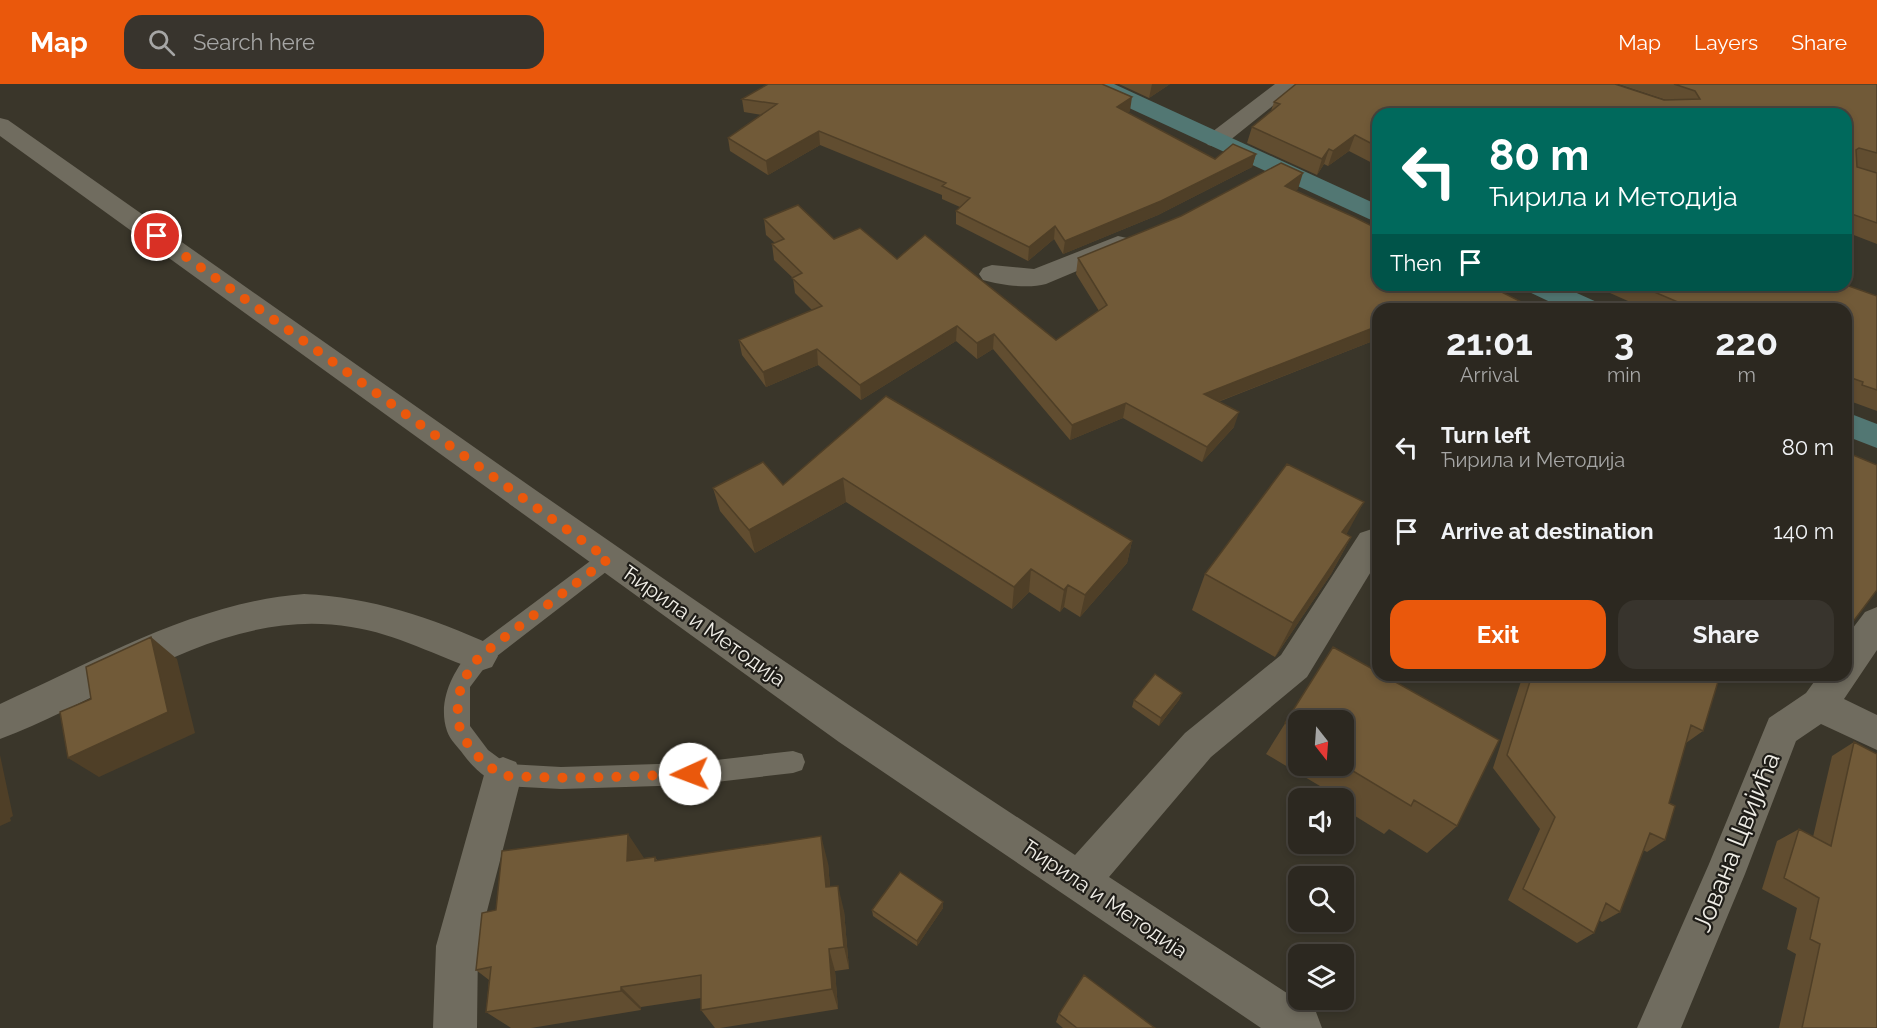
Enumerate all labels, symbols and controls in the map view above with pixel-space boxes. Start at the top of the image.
search box [124,15,544,69]
text: Map [30,26,88,59]
icon: search [145,26,178,59]
text: Search here [193,29,315,55]
text: Map [1618,30,1661,55]
text: Layers [1694,30,1758,55]
text: Share [1791,30,1847,55]
text: 80 m [1489,131,1589,180]
icon: left [1390,132,1468,210]
text: Ћирила и Методија [1489,181,1738,212]
pin [131,210,182,261]
icon: arrive [140,219,173,252]
icon: arrive [1454,246,1487,279]
text: Then [1390,250,1442,276]
text: 21:01 [1446,321,1533,363]
text: 3 [1614,321,1634,363]
text: 220 [1715,321,1778,363]
text: Arrival [1460,363,1519,387]
text: min [1607,363,1641,387]
text: m [1737,363,1756,387]
text: Turn left [1441,422,1531,448]
icon: left [1390,431,1423,464]
text: 80 m [1782,434,1834,460]
text: Ћирила и Методија [1441,448,1625,472]
icon: arrive [1390,515,1423,548]
text: Arrive at destination [1441,518,1654,544]
text: 140 m [1773,518,1834,544]
street label: Ћирила и Методија [618,560,791,691]
button: Exit [1390,600,1606,669]
button: Share [1618,600,1834,669]
north arrow [1288,710,1354,776]
map controls [1288,710,1354,1010]
position arrow [658,742,722,806]
street label: Јована Цвијића [1686,748,1786,936]
button: sound [1288,788,1354,854]
street label: Ћирила и Методија [1018,834,1192,963]
button: search [1288,866,1354,932]
button: layers [1288,944,1354,1010]

